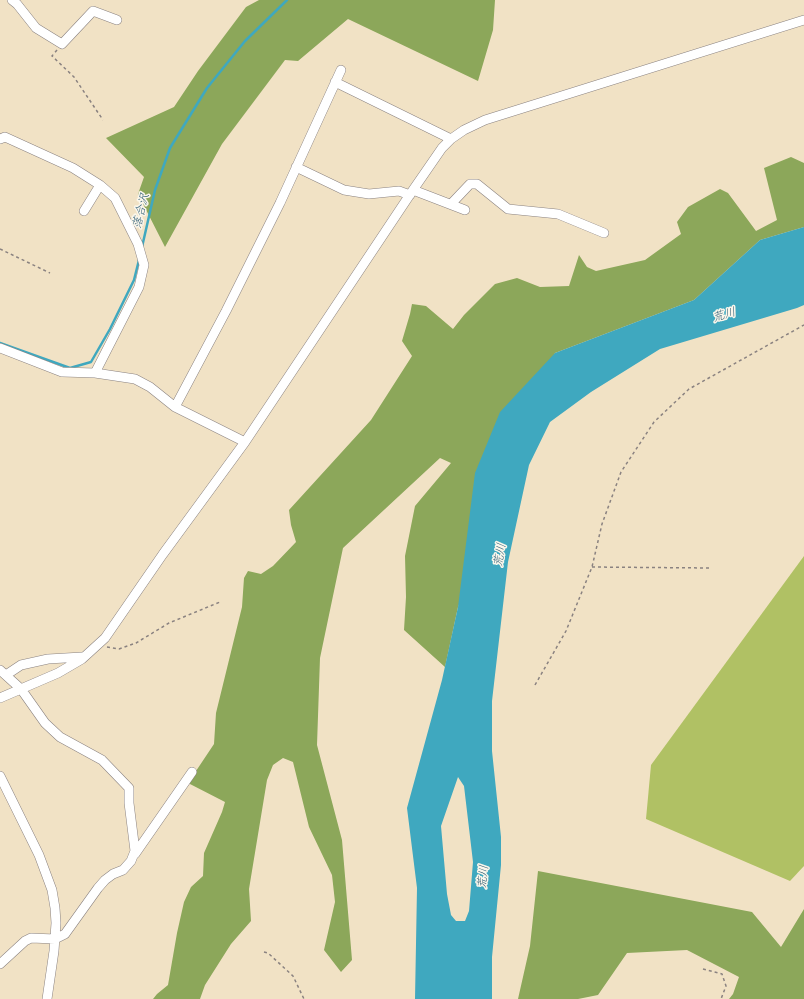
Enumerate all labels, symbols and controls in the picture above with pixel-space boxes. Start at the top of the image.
water label: 落合沢 [130,192,152,230]
water label: 荒川 [710,305,738,325]
water label: 荒川 [491,542,509,568]
water label: 荒川 [475,864,491,890]

